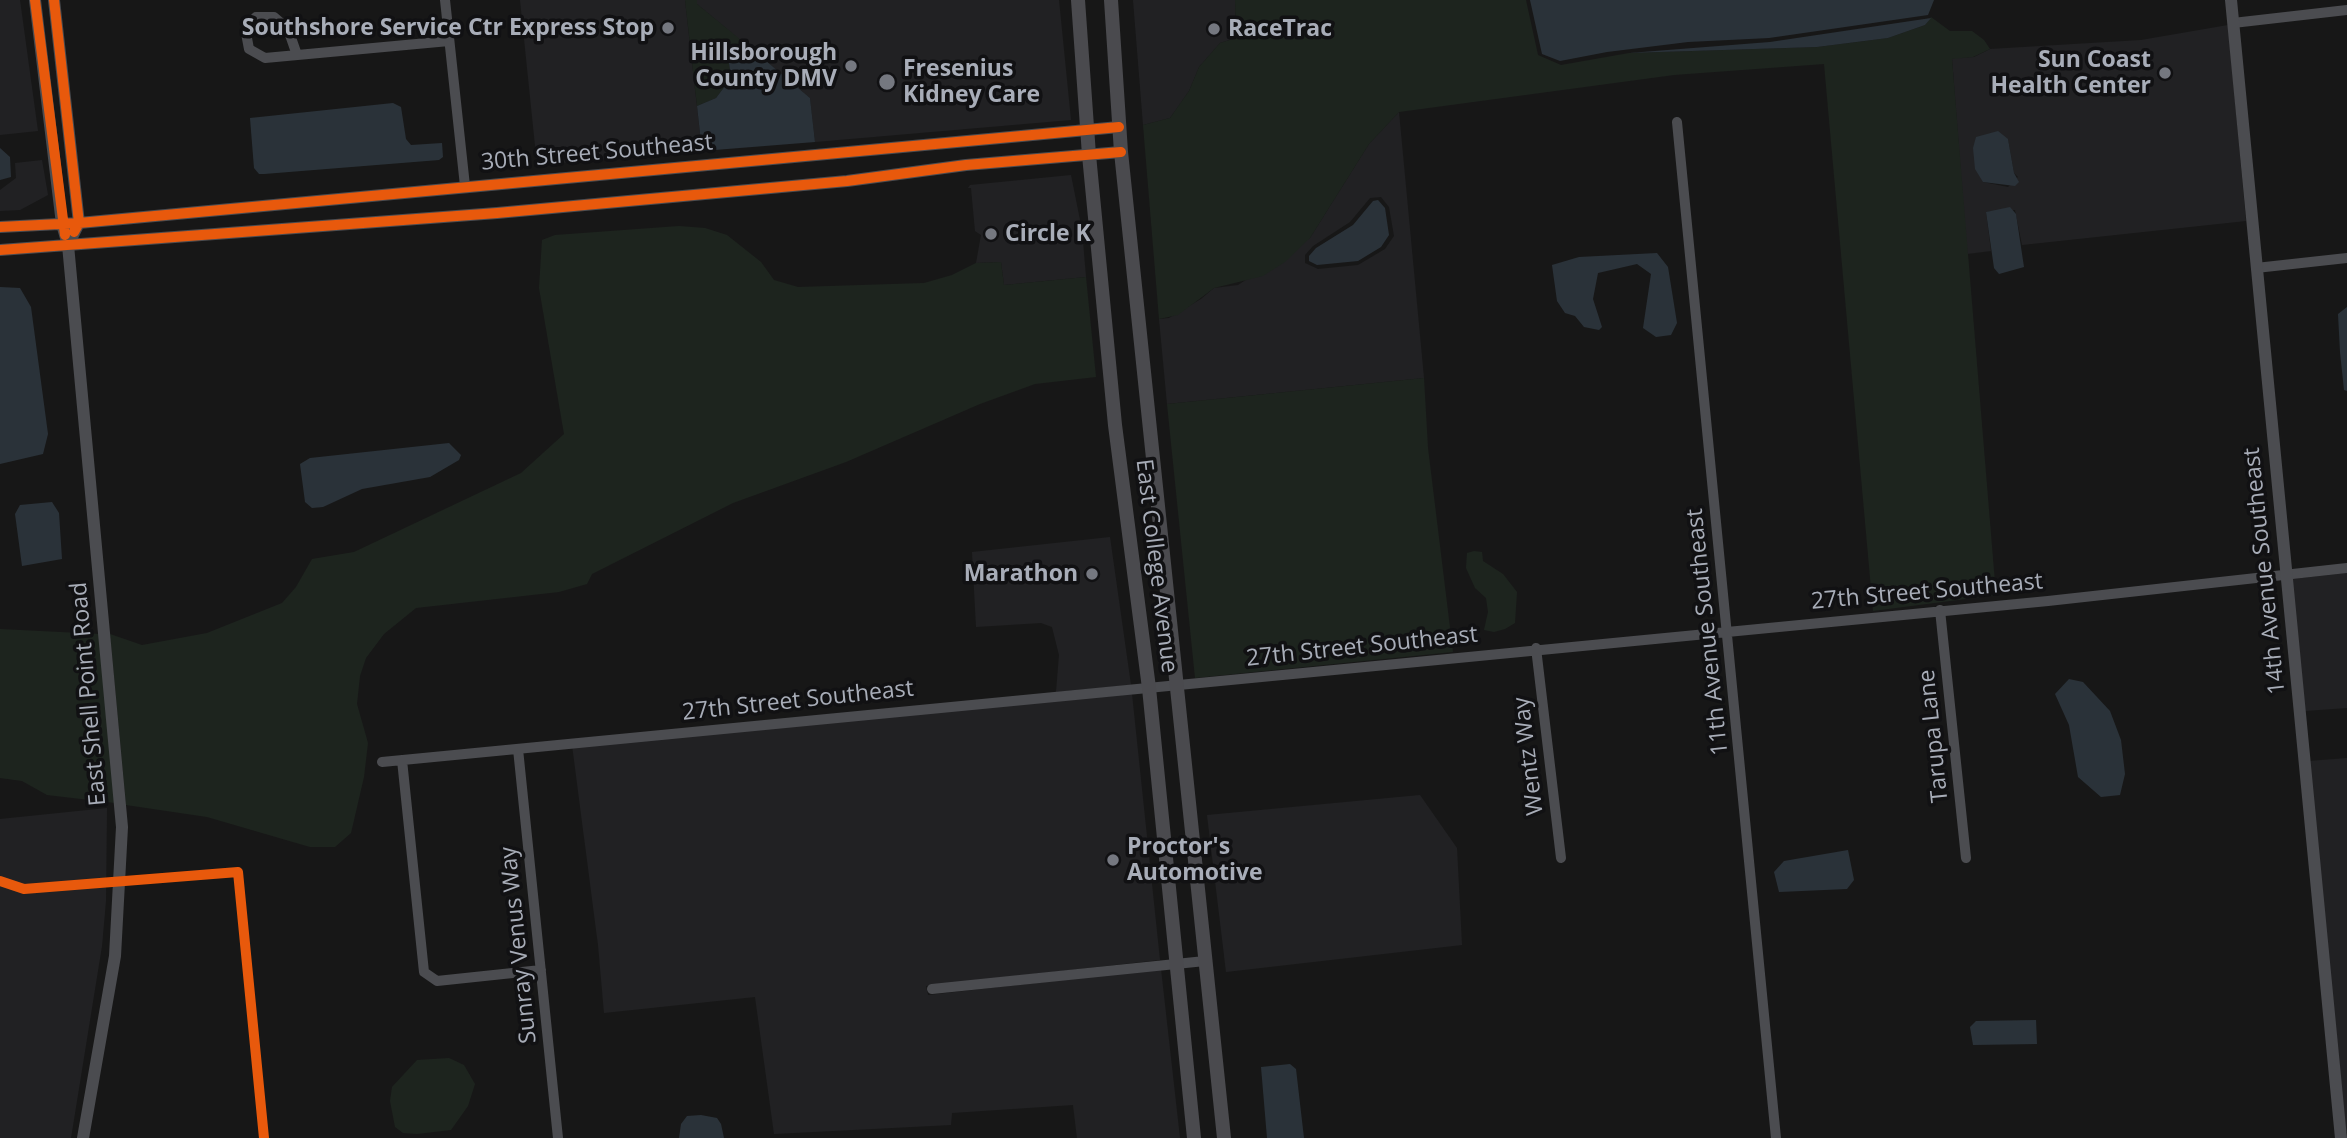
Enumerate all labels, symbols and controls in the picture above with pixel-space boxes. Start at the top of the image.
place label: Southshore Service Ctr Express Stop [242,14,654,42]
place label: RaceTrac [1228,15,1332,43]
marker: Southshore Service Ctr Express Stop [660,20,676,36]
marker: RaceTrac [1206,21,1222,37]
place label: Hillsborough County DMV [690,39,837,93]
place label: Sun Coast Health Center [1990,46,2151,100]
place label: Fresenius Kidney Care [903,55,1040,109]
marker: Hillsborough County DMV [843,58,859,74]
marker: Sun Coast Health Center [2157,65,2173,81]
marker: Fresenius Kidney Care [877,72,897,92]
street label: 30th Street Southeast [480,129,714,177]
place label: Circle K [1005,220,1091,248]
marker: Circle K [983,226,999,242]
street label: 14th Avenue Southeast [2238,446,2292,696]
street label: East College Avenue [1129,458,1183,674]
street label: 11th Avenue Southeast [1681,507,1735,757]
place label: Marathon [964,560,1078,588]
marker: Marathon [1084,566,1100,582]
street label: 27th Street Southeast [1810,568,2044,616]
street label: East Shell Point Road [65,581,113,807]
street label: 27th Street Southeast [1245,621,1479,673]
street label: Tarupa Lane [1913,668,1955,804]
street label: 27th Street Southeast [681,675,915,727]
street label: Wentz Way [1508,695,1550,817]
place label: Proctor's Automotive [1127,833,1263,887]
street label: Sunray Venus Way [495,845,543,1045]
marker: Proctor's Automotive [1105,852,1121,868]

